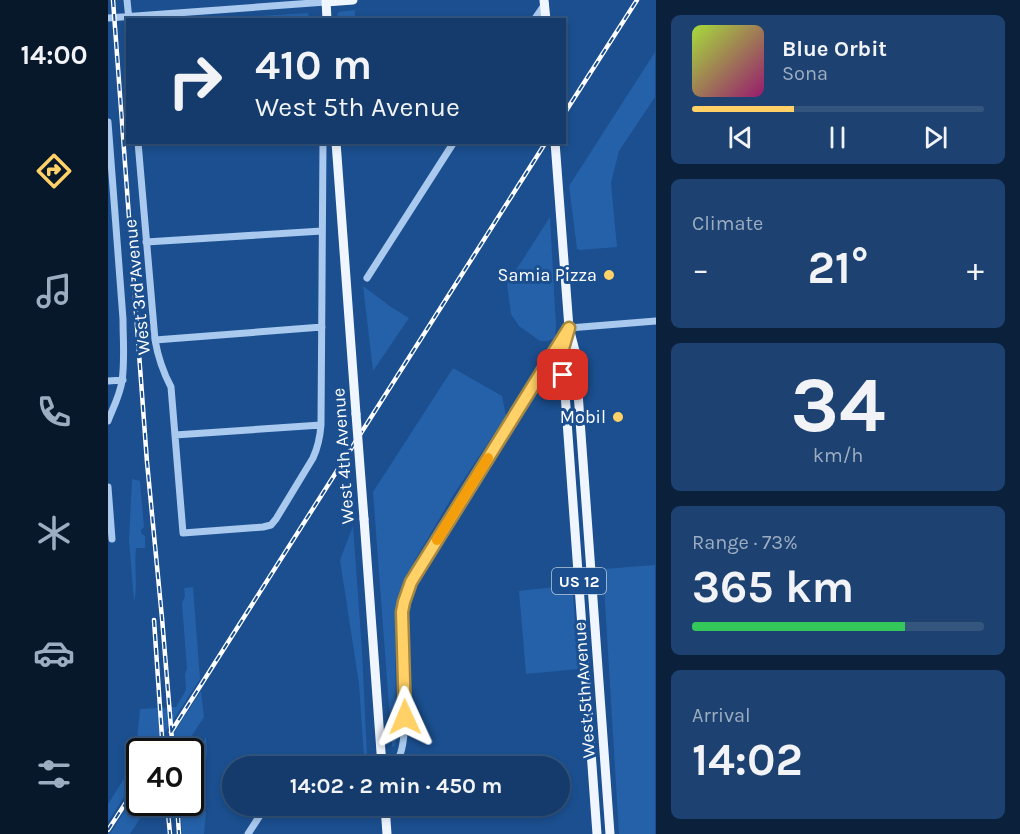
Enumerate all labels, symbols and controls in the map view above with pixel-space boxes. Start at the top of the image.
text: Blue Orbit [782,36,887,62]
text: 14:00 [20,39,88,71]
text: 410 m [255,40,372,90]
icon: right [156,42,234,120]
text: Sona [782,62,828,85]
text: West 5th Avenue [255,91,460,123]
icon: previous [724,121,757,154]
icon: pause [821,121,854,154]
icon: next [919,121,952,154]
icon: directions [33,150,75,192]
text: Climate [692,212,763,235]
street label: West 3rd Avenue [119,218,155,356]
text: 21° [808,242,868,294]
text: − [692,250,709,288]
text: + [967,250,984,288]
place label: Samia Pizza [498,264,597,286]
marker: Samia Pizza [602,268,616,282]
icon: music [33,270,75,312]
pin [537,349,588,400]
icon: arrive [546,358,579,391]
text: 34 [791,359,885,451]
street label: West 4th Avenue [327,387,359,525]
icon: phone [33,391,75,433]
place label: Mobil [560,406,606,428]
marker: Mobil [611,410,625,424]
text: km/h [813,444,863,467]
icon: climate [33,512,75,554]
text: Range · 73% [692,531,798,554]
text: 365 km [692,561,854,613]
road number: US 12 [552,568,606,594]
street label: West 5th Avenue [568,621,600,759]
icon: car [33,632,75,674]
position arrow [373,685,437,749]
text: Arrival [692,704,751,727]
text: 14:02 [692,734,803,786]
speed limit sign: 40 [126,738,204,816]
icon: filters [33,753,75,795]
text: 14:02 · 2 min · 450 m [290,773,502,799]

